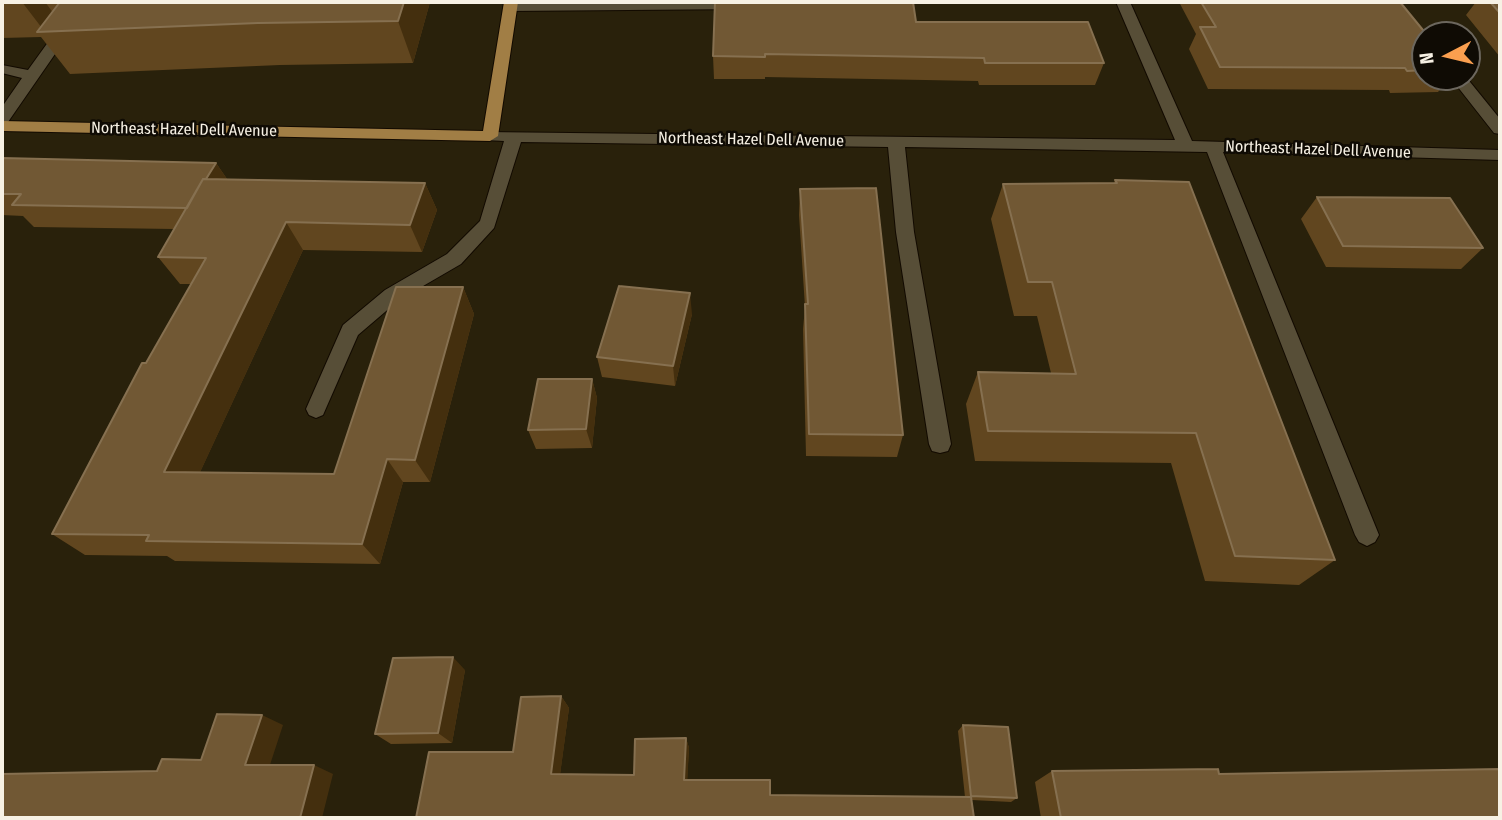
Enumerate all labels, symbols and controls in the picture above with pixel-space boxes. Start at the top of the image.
north arrow [1411,21,1481,91]
text: N [1415,51,1439,65]
street label: Northeast Hazel Dell Avenue [91,119,277,141]
street label: Northeast Hazel Dell Avenue [658,129,844,151]
street label: Northeast Hazel Dell Avenue [1225,137,1411,163]

